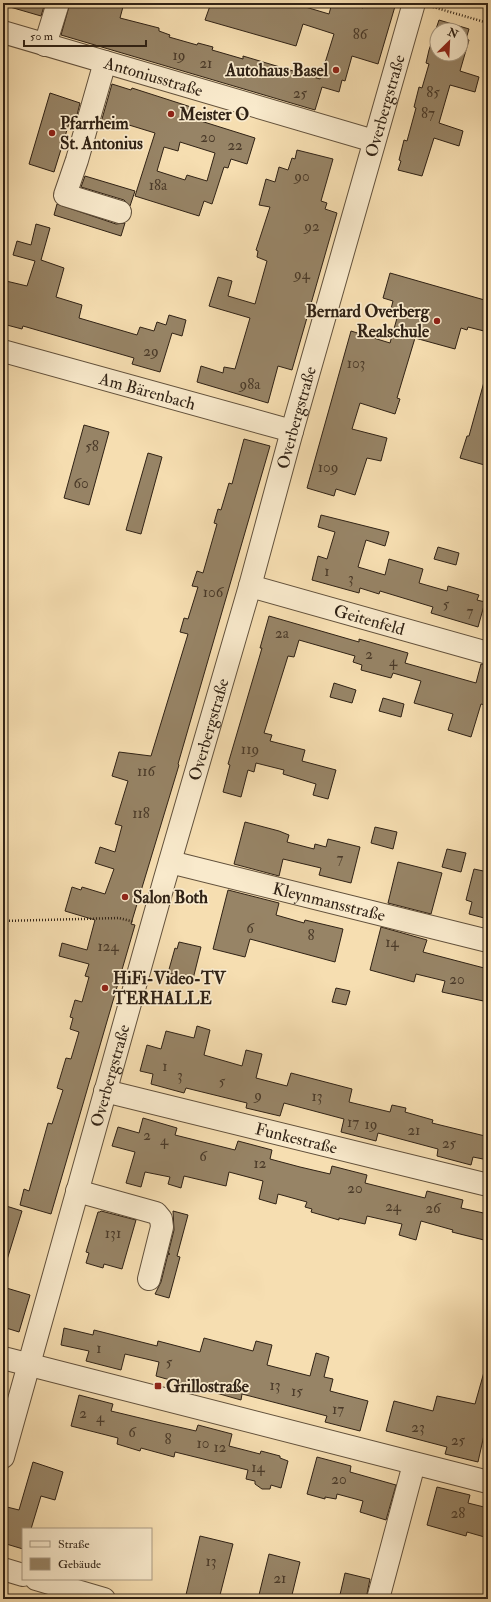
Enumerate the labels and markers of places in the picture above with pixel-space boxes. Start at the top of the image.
place label: Autohaus Basel [224,60,329,81]
marker: Autohaus Basel [331,65,341,75]
place label: Meister O [178,104,249,125]
marker: Meister O [166,109,176,119]
place label: Pfarrheim St. Antonius [60,113,143,154]
marker: Pfarrheim St. Antonius [47,128,57,138]
place label: Bernard Overberg Realschule [306,301,430,342]
marker: Bernard Overberg Realschule [432,316,442,326]
place label: Salon Both [133,887,208,908]
marker: Salon Both [120,892,130,902]
place label: HiFi-Video-TV TERHALLE [112,968,227,1009]
marker: HiFi-Video-TV TERHALLE [100,983,110,993]
place label: Grillostraße [166,1376,250,1397]
marker: Grillostraße [153,1381,163,1391]

